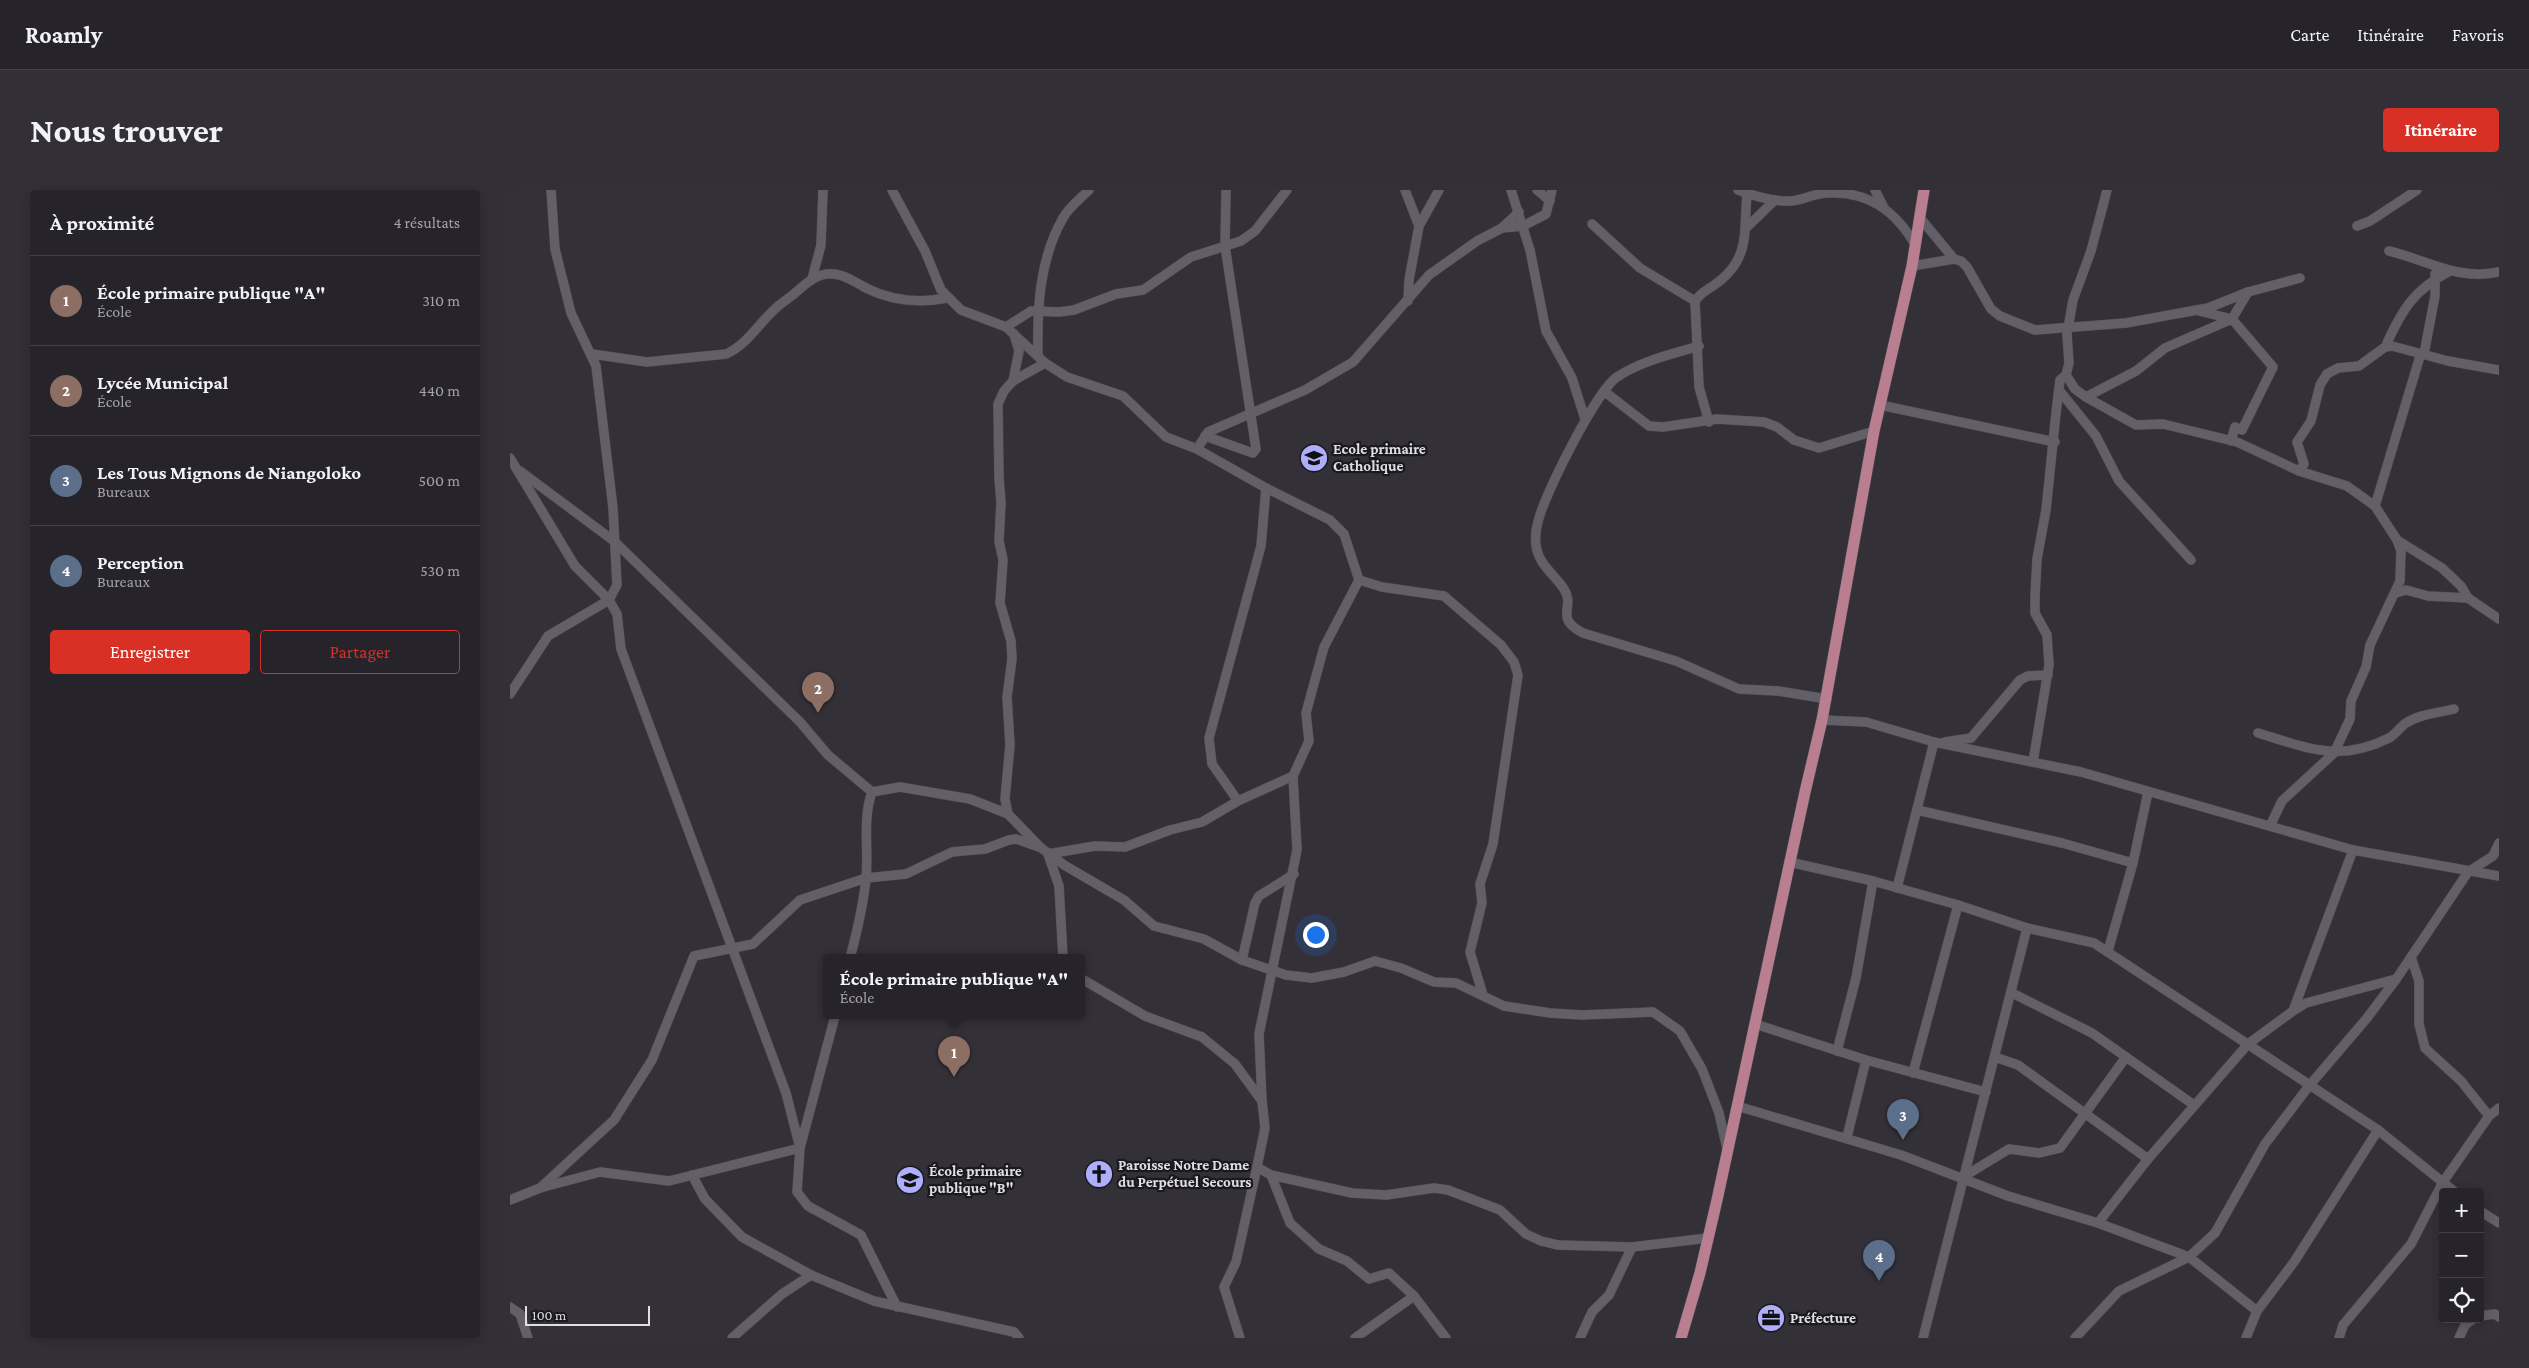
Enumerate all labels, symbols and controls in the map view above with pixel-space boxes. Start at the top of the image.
text: Roamly [25,21,102,48]
text: Carte [2290,25,2329,45]
text: Itinéraire [2357,25,2424,45]
text: Favoris [2452,25,2504,45]
button: Itinéraire [2383,108,2499,152]
text: Nous trouver [30,111,223,150]
text: À proximité [50,211,154,235]
text: 4 résultats [393,214,460,231]
text: École primaire publique "A" [97,282,325,303]
text: 1 [63,292,69,309]
text: 310 m [422,292,460,309]
text: École [97,303,131,320]
text: Lycée Municipal [97,372,228,393]
text: 2 [62,382,70,399]
text: 440 m [419,382,460,399]
text: École [97,393,131,410]
place label: Ecole primaire Catholique [1333,441,1426,474]
school or university icon: Ecole primaire Catholique [1299,443,1329,473]
text: Les Tous Mignons de Niangoloko [97,462,361,483]
text: 3 [62,472,70,489]
text: 500 m [419,472,460,489]
text: Bureaux [97,483,150,500]
text: Perception [97,552,184,573]
text: 4 [62,562,70,579]
text: 530 m [420,562,460,579]
text: Bureaux [97,573,150,590]
button: Enregistrer [50,630,250,674]
button: Partager [260,630,460,674]
pin: 2 [802,672,834,713]
your location [1303,922,1329,948]
popup [823,954,1085,1019]
text: École primaire publique "A" [840,968,1068,989]
text: École [840,989,874,1006]
pin: 1 [938,1036,970,1077]
pin: 3 [1887,1099,1919,1140]
place label: Paroisse Notre Dame du Perpétuel Secours [1118,1157,1251,1190]
church icon: Paroisse Notre Dame du Perpétuel Secours [1084,1159,1114,1189]
place label: École primaire publique "B" [929,1163,1022,1196]
school or university icon: École primaire publique "B" [895,1165,925,1195]
map controls [2439,1188,2484,1323]
button: + [2439,1188,2484,1233]
button: − [2439,1233,2484,1278]
pin: 4 [1863,1240,1895,1281]
button: locate [2439,1278,2484,1323]
scale bar [525,1303,650,1326]
office icon: Préfecture [1756,1303,1786,1333]
text: 100 m [532,1307,566,1323]
place label: Préfecture [1790,1310,1856,1326]

